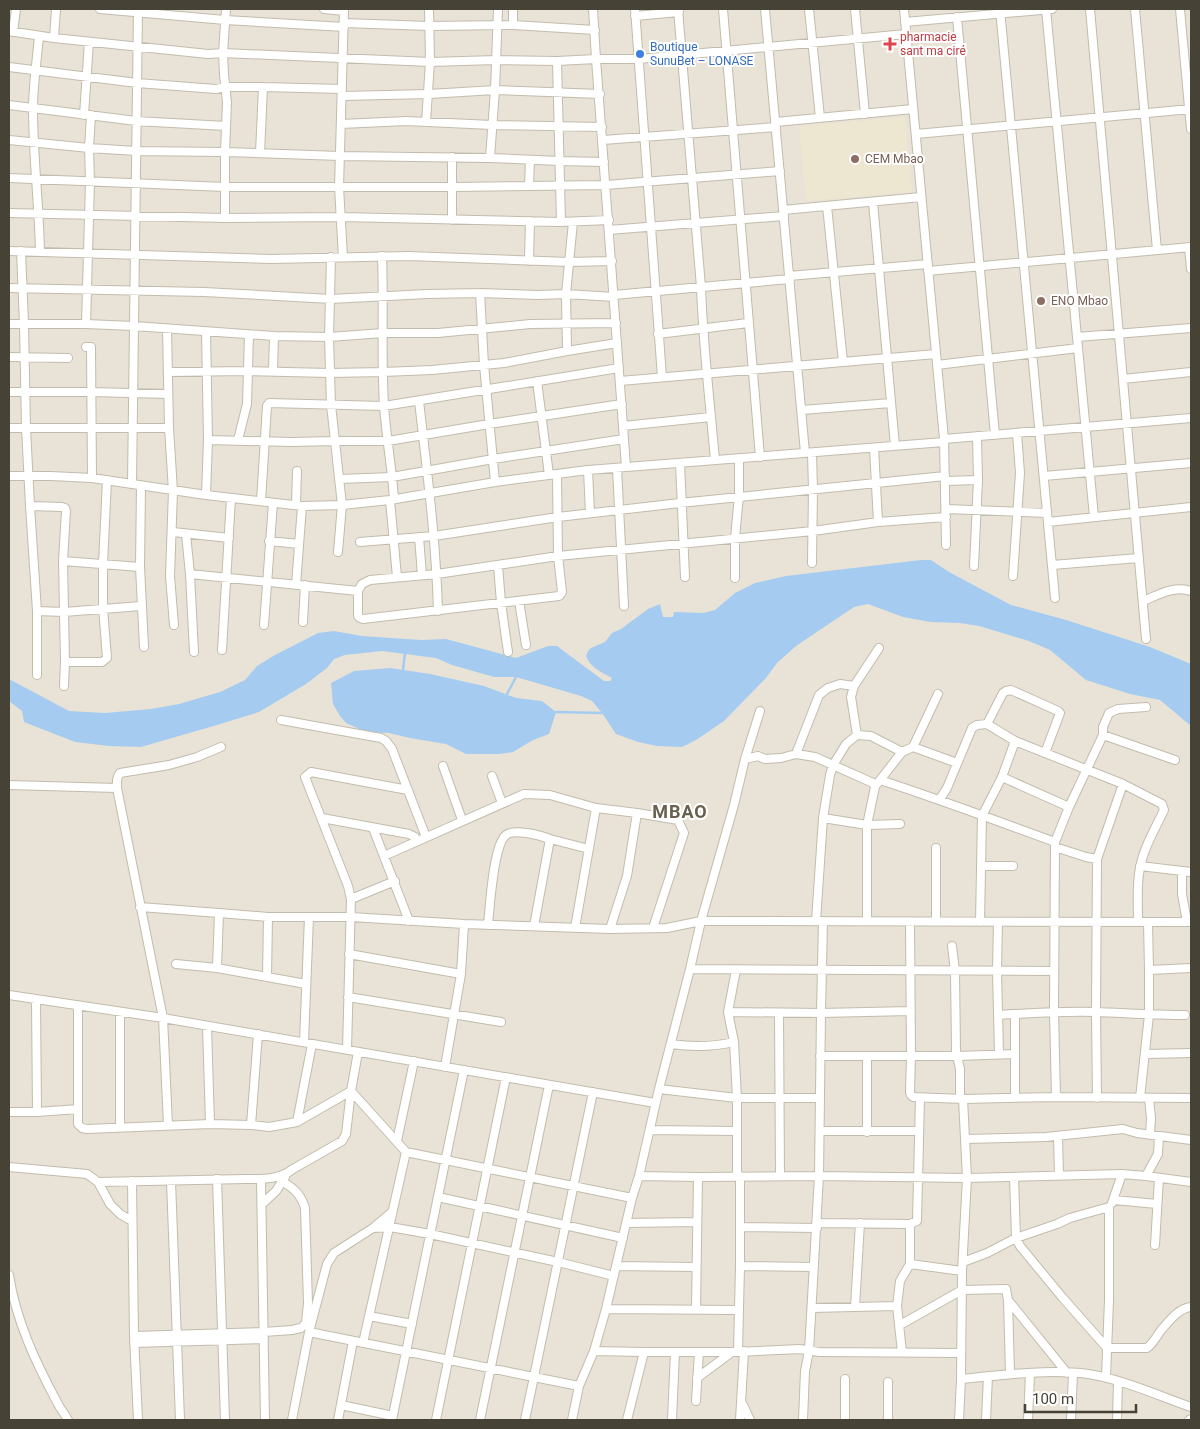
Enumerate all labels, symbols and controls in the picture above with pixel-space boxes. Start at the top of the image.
place label: pharmacie sant ma ciré [900,30,966,58]
marker: pharmacie sant ma ciré [884,38,896,50]
place label: Boutique SunuBet – LONASE [650,40,754,68]
marker: Boutique SunuBet – LONASE [634,48,646,60]
place label: CEM Mbao [865,152,924,166]
marker: CEM Mbao [849,153,861,165]
place label: ENO Mbao [1051,294,1108,308]
marker: ENO Mbao [1035,295,1047,307]
district label: MBAO [652,801,708,822]
scale bar [1025,1382,1136,1414]
text: 100 m [1032,1390,1074,1408]

